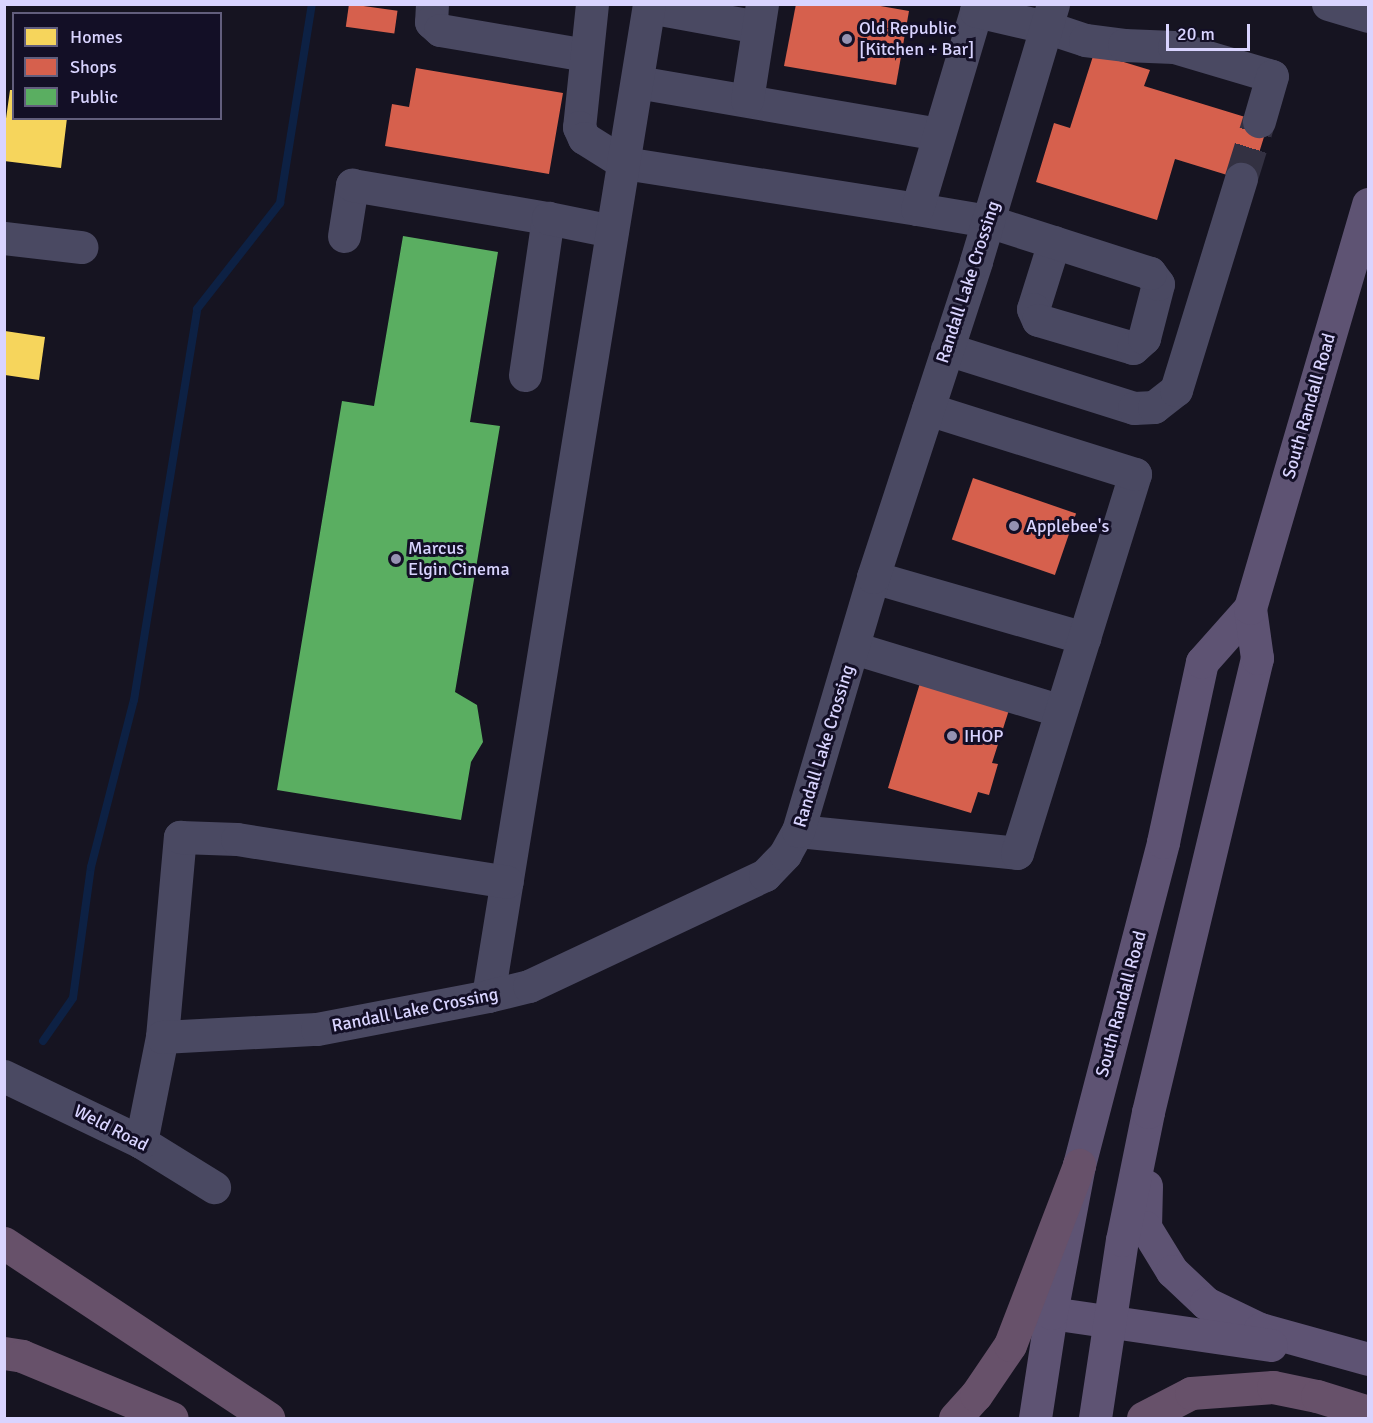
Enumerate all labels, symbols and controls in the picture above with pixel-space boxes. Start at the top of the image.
legend [12,12,222,120]
scale bar [1169,12,1253,50]
place label: Old Republic [Kitchen + Bar] [859,18,974,60]
text: 20 m [1177,23,1215,45]
text: Homes [70,26,123,48]
marker: Old Republic [Kitchen + Bar] [840,32,854,46]
text: Shops [70,56,117,78]
text: Public [70,86,118,108]
street label: Randall Lake Crossing [932,198,1004,366]
street label: South Randall Road [1278,331,1340,481]
place label: Applebee's [1026,515,1109,537]
marker: Applebee's [1007,519,1021,533]
place label: Marcus Elgin Cinema [408,538,510,580]
marker: Marcus Elgin Cinema [389,552,403,566]
street label: Randall Lake Crossing [789,662,859,830]
place label: IHOP [964,725,1003,747]
marker: IHOP [945,729,959,743]
street label: South Randall Road [1091,929,1151,1079]
street label: Randall Lake Crossing [330,983,500,1037]
street label: Weld Road [70,1100,152,1156]

